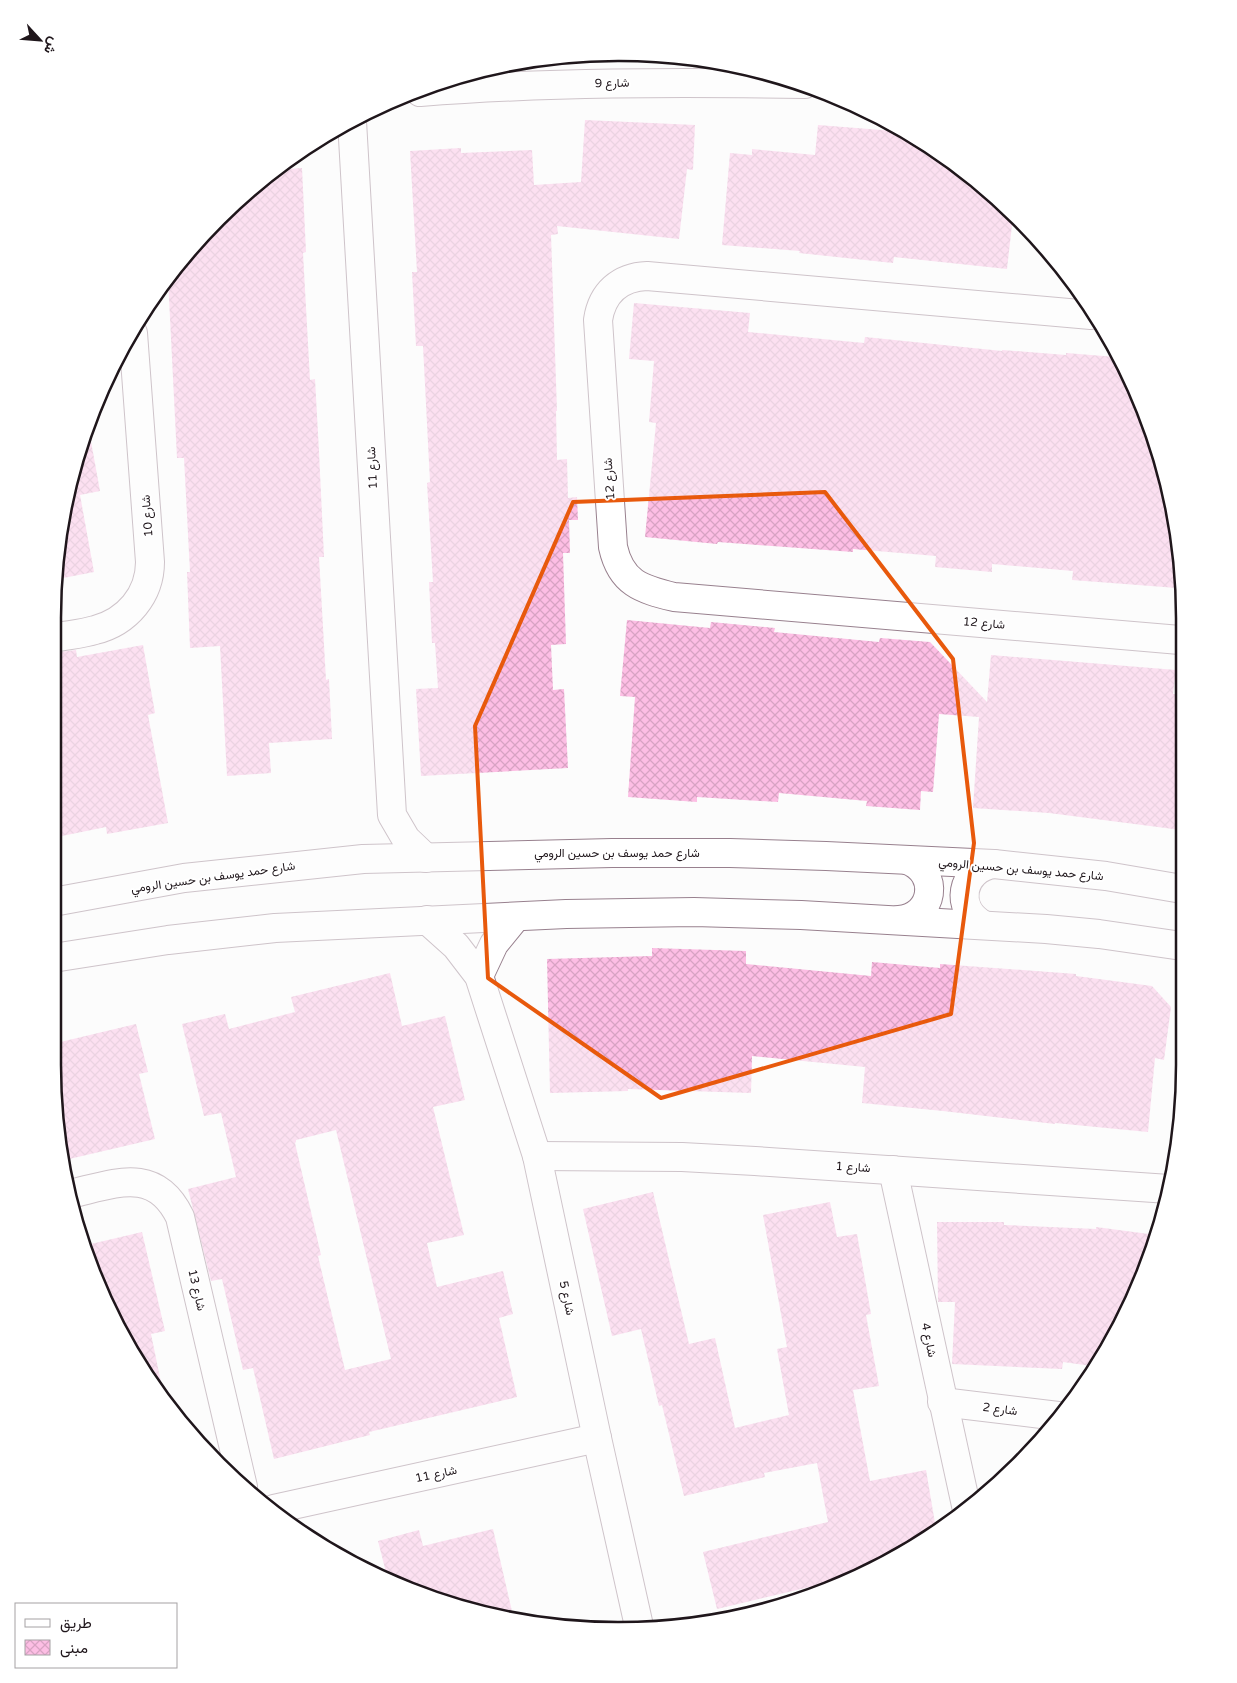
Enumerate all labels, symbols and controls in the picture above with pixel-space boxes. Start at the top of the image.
north arrow [15,15,65,65]
text: ش [40,34,63,57]
street label: شارع 9 [594,76,630,92]
street label: شارع 11 [364,446,382,490]
street label: شارع 12 [601,457,619,501]
street label: شارع 10 [139,494,157,538]
street label: شارع 12 [962,614,1006,634]
street label: شارع حمد يوسف بن حسين الرومي [534,846,700,863]
street label: شارع حمد يوسف بن حسين الرومي [938,855,1104,886]
street label: شارع حمد يوسف بن حسين الرومي [130,859,296,898]
street label: شارع 1 [835,1159,871,1177]
street label: شارع 13 [183,1268,209,1313]
street label: شارع 5 [555,1280,577,1317]
street label: شارع 4 [917,1322,939,1359]
street label: شارع 2 [982,1400,1018,1420]
street label: شارع 11 [414,1463,459,1487]
legend [15,1603,178,1668]
text: طريق [60,1614,92,1633]
text: مبنى [60,1639,88,1658]

